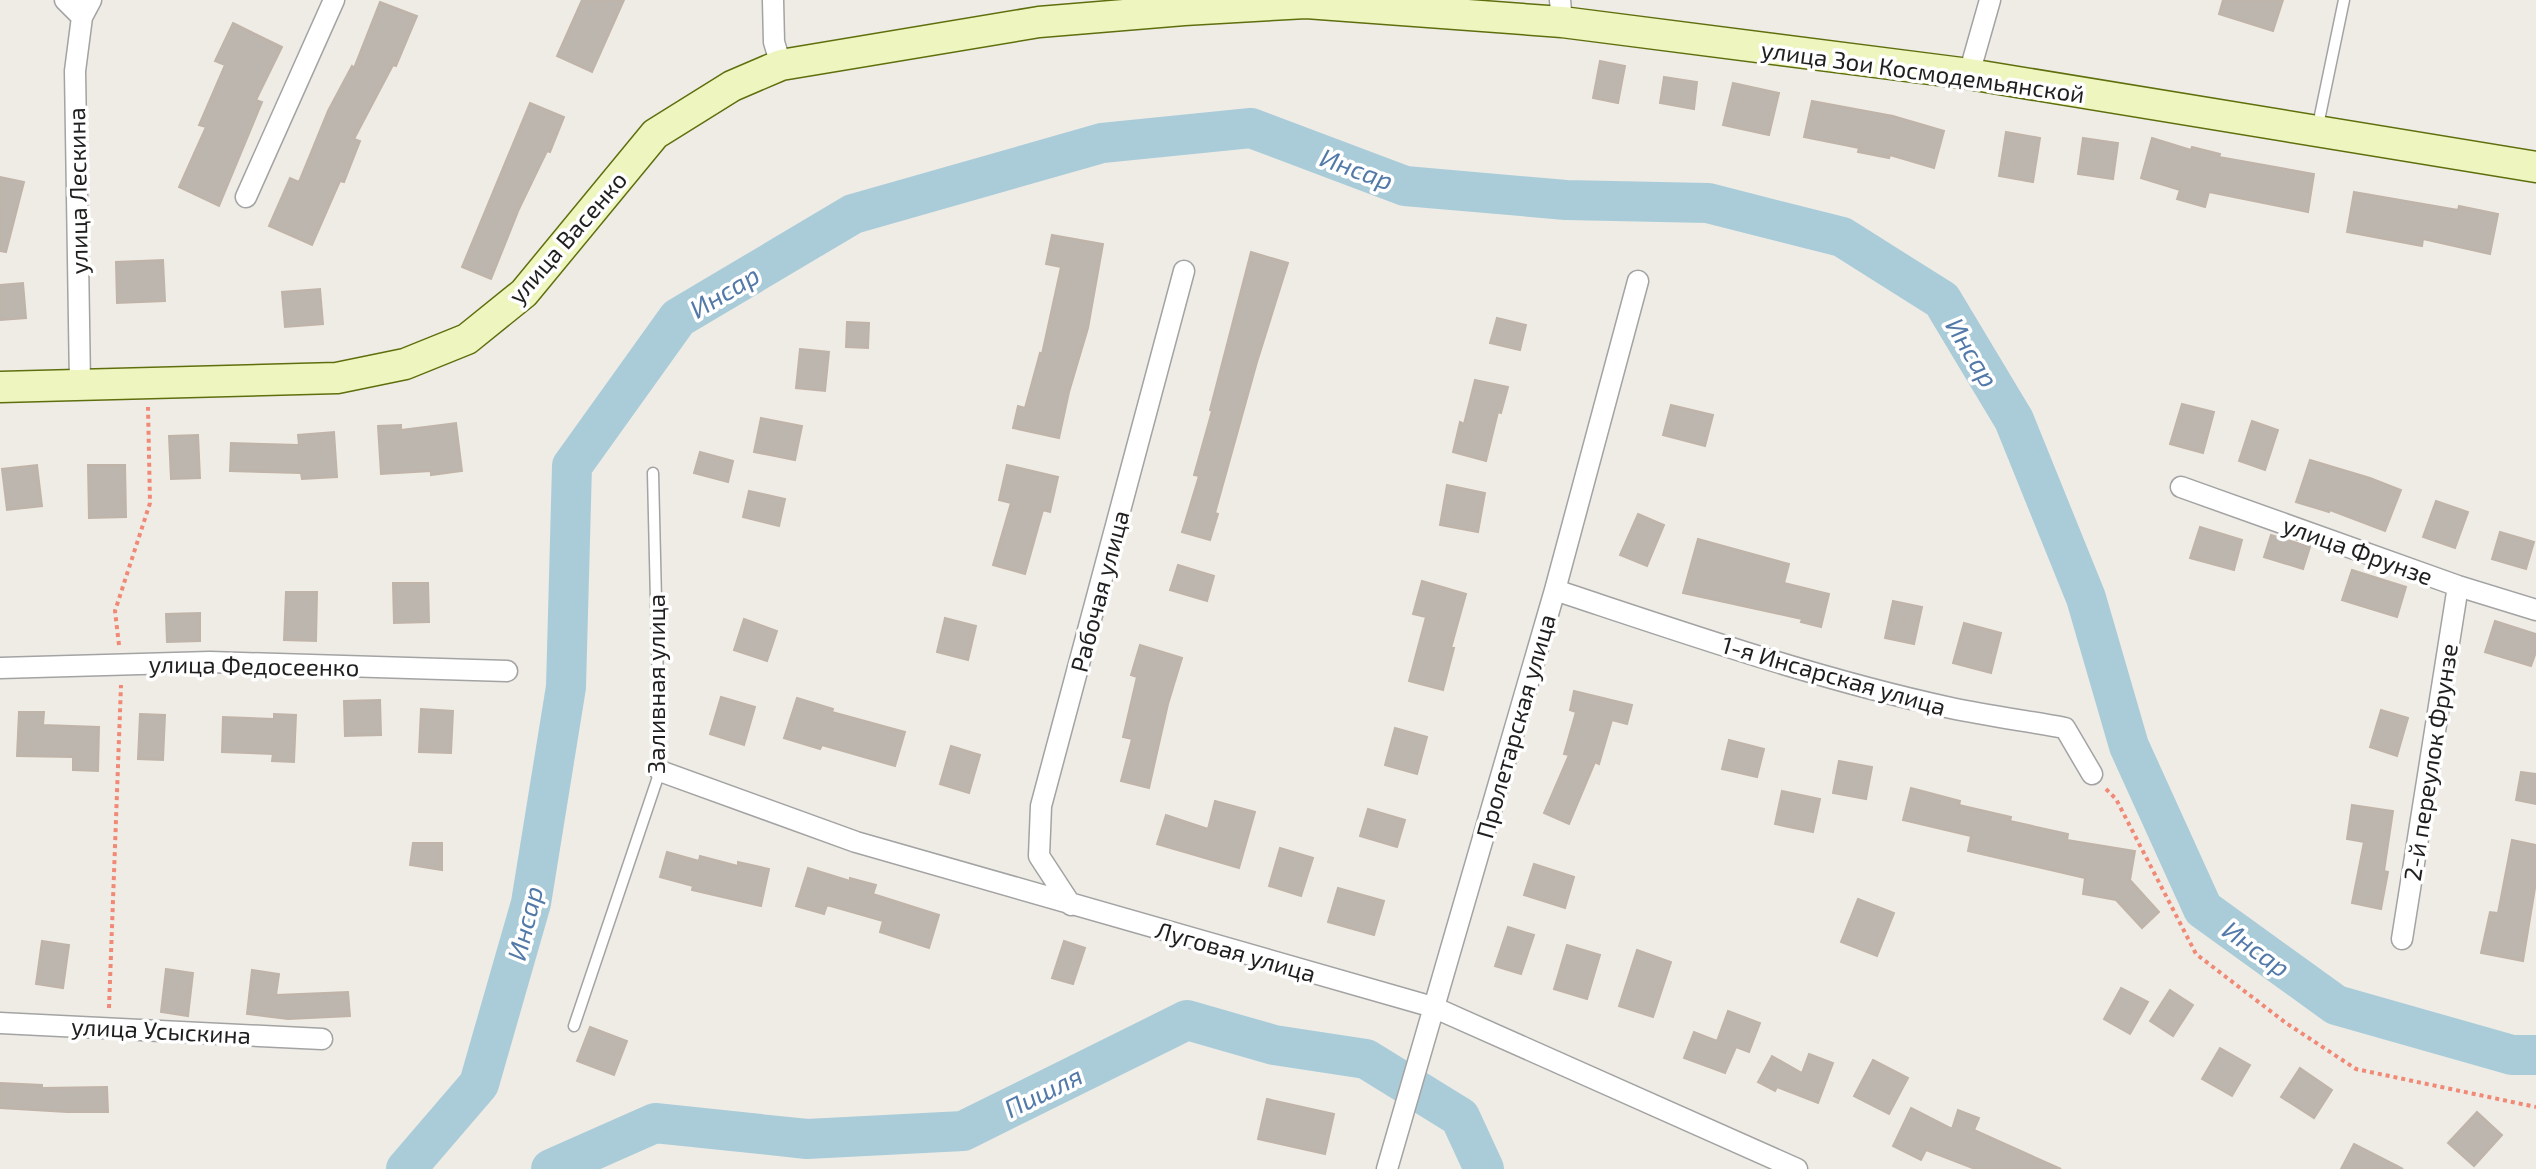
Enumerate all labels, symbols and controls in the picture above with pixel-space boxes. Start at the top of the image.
street label: улица Зои Космодемьянской [1759,34,2087,109]
street label: улица Лескина [61,107,94,275]
water label: Инсар [1316,141,1398,195]
street label: улица Васенко [502,165,633,310]
water label: Инсар [684,258,764,324]
water label: Инсар [1940,312,2006,392]
street label: Рабочая улица [1063,507,1135,675]
street label: улица Фрунзе [2279,509,2437,592]
street label: Заливная улица [641,594,671,774]
street label: Пролетарская улица [1469,611,1562,842]
street label: 1-я Инсарская улица [1718,629,1949,722]
street label: 2-й переулок Фрунзе [2397,641,2464,883]
street label: улица Федосеенко [148,649,360,682]
water label: Инсар [500,883,548,963]
water label: Инсар [2217,913,2297,983]
street label: Луговая улица [1152,914,1319,989]
street label: улица Усыскина [70,1011,252,1050]
water label: Пишля [999,1059,1087,1123]

